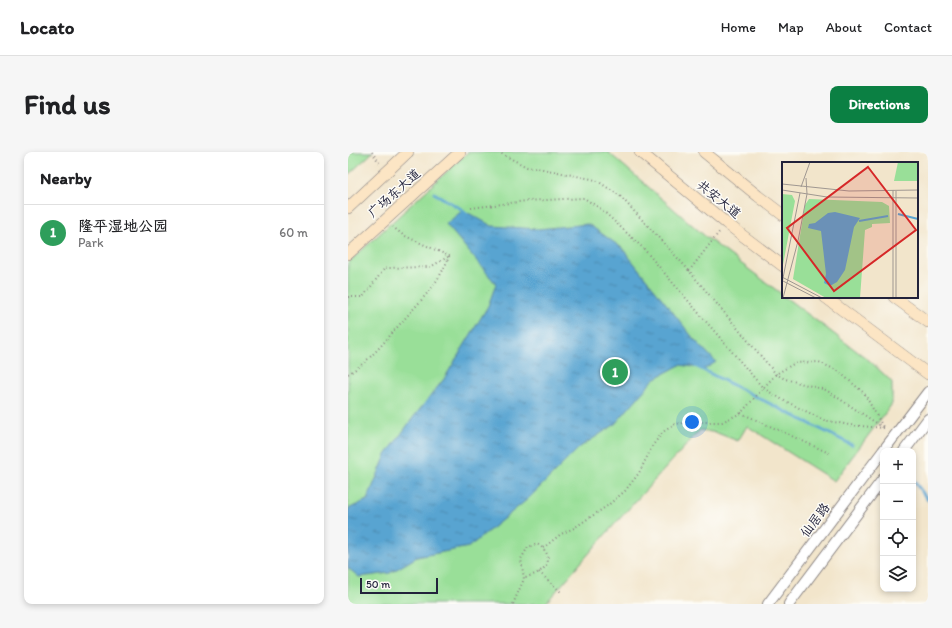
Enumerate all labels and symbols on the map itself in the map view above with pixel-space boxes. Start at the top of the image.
inset map [782,162,918,298]
street label: 广场东大道 [365,166,423,220]
street label: 共安大道 [694,177,744,221]
pin: 1 [602,357,628,387]
your location [682,412,702,432]
street label: 仙居路 [797,500,833,540]
scale bar [360,576,438,595]

